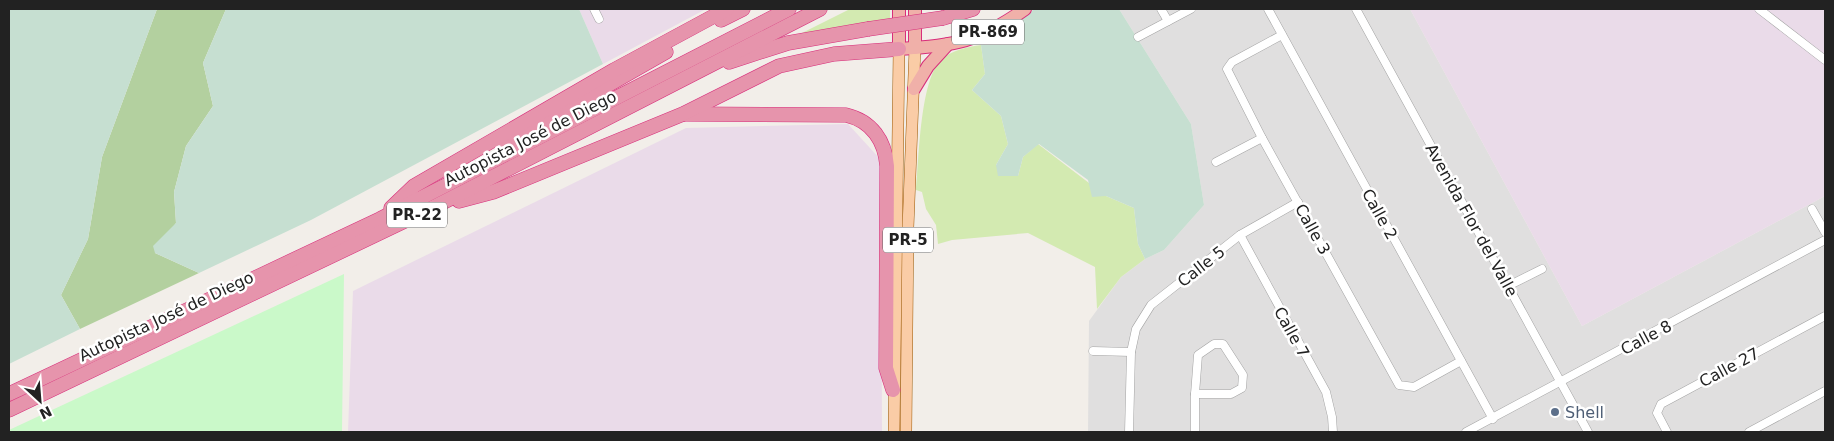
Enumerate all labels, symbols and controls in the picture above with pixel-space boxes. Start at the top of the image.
road number: PR-869 [952,20,1024,44]
street label: Autopista José de Diego [441,87,619,190]
street label: Avenida Flor del Valle [1422,140,1522,300]
street label: Calle 2 [1358,186,1401,243]
street label: Calle 3 [1291,201,1334,258]
road number: PR-22 [387,202,447,228]
road number: PR-5 [883,228,933,252]
street label: Calle 5 [1174,242,1229,291]
street label: Autopista José de Diego [76,268,257,365]
street label: Calle 7 [1270,304,1313,361]
street label: Calle 8 [1618,316,1675,359]
street label: Calle 27 [1696,344,1762,391]
north arrow [15,376,65,426]
text: N [37,403,54,422]
place label: Shell [1565,403,1604,422]
marker: Shell [1549,406,1561,418]

